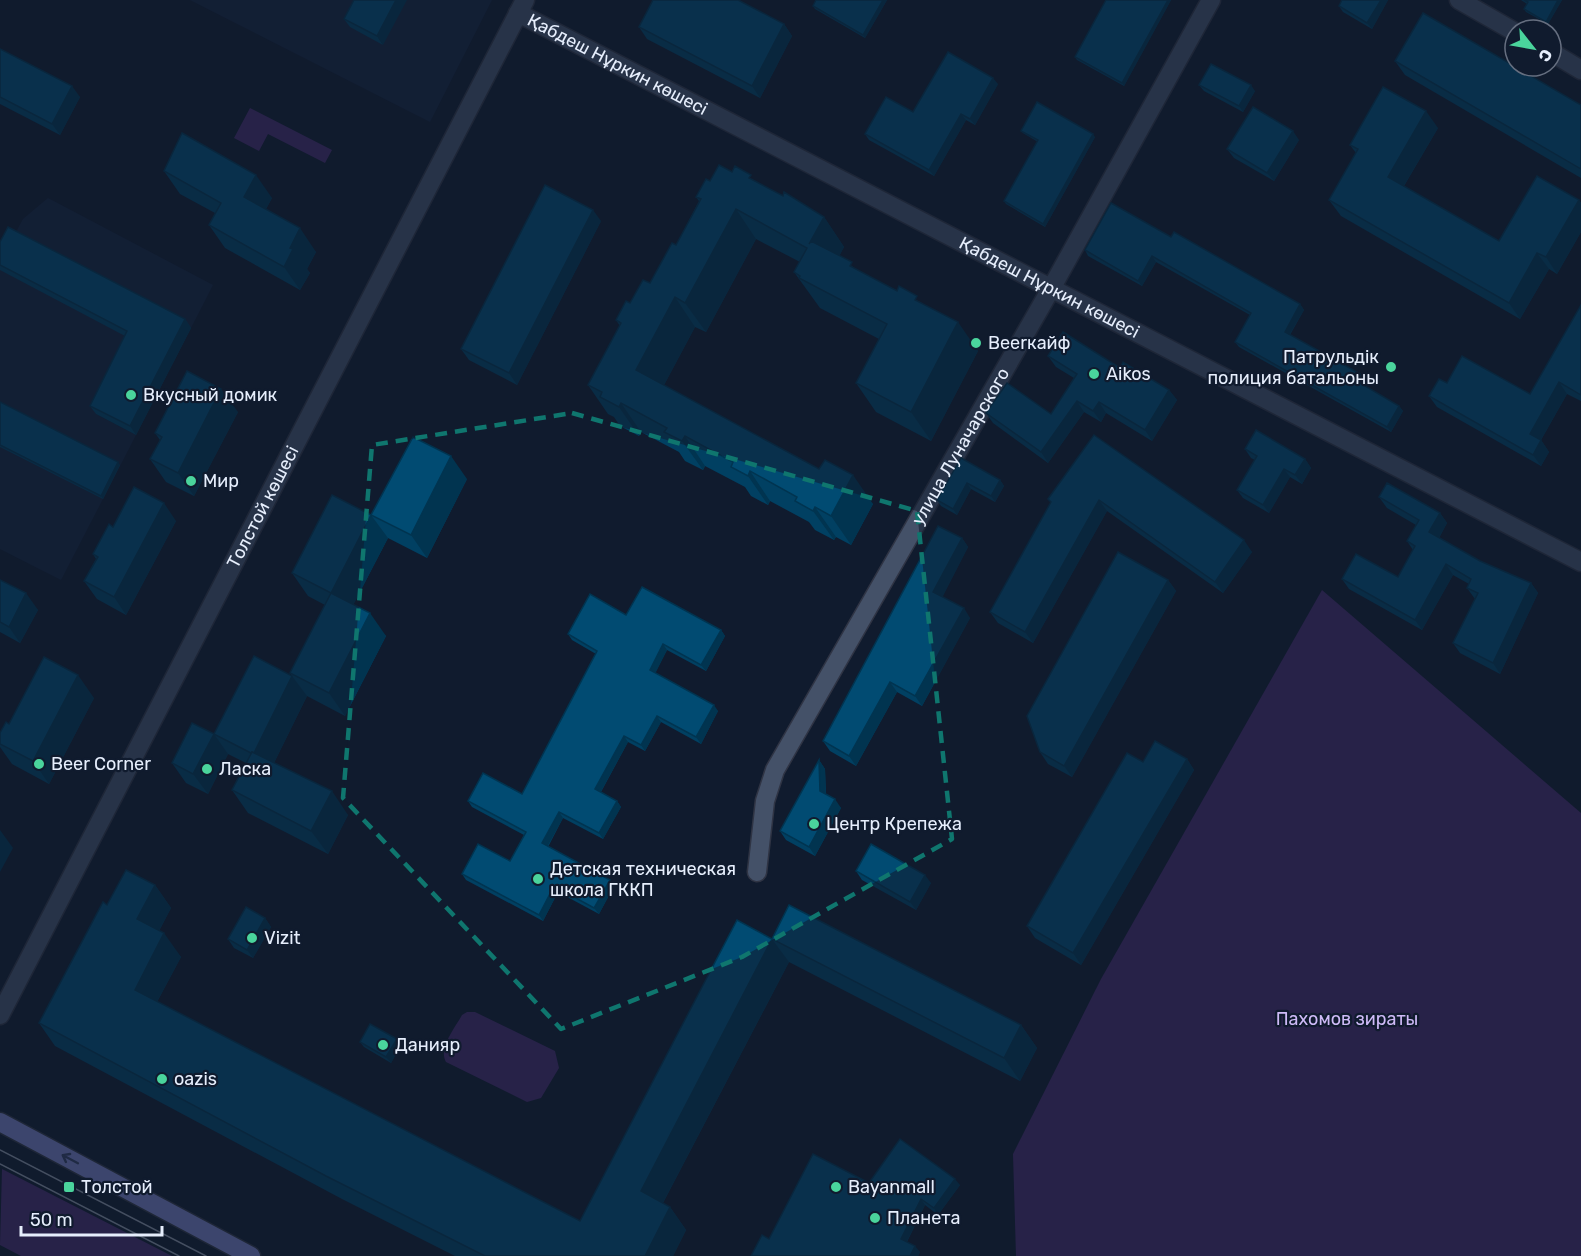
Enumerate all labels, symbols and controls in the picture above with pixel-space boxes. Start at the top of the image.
street label: Қабдеш Нұркин көшесі [524,9,711,120]
north arrow [1503,18,1563,78]
text: С [1534,46,1556,65]
street label: Қабдеш Нұркин көшесі [956,232,1143,343]
place label: Beerкайф [988,332,1070,354]
marker: Beerкайф [969,336,983,350]
place label: Патрульдік полиция батальоны [1207,346,1379,389]
marker: Патрульдік полиция батальоны [1384,360,1398,374]
place label: Aikos [1106,363,1151,385]
street label: улица Луначарского [907,364,1014,529]
marker: Aikos [1087,367,1101,381]
place label: Вкусный домик [143,384,278,406]
marker: Вкусный домик [124,388,138,402]
street label: Толстой көшесі [222,442,303,572]
place label: Мир [203,470,239,492]
marker: Мир [184,474,198,488]
place label: Beer Corner [51,753,151,775]
marker: Beer Corner [32,757,46,771]
place label: Ласка [219,758,271,780]
marker: Ласка [200,762,214,776]
place label: Центр Крепежа [826,813,962,835]
marker: Центр Крепежа [807,817,821,831]
place label: Детская техническая школа ГККП [550,858,736,901]
marker: Детская техническая школа ГККП [531,872,545,886]
place label: Vizit [264,927,301,949]
marker: Vizit [245,931,259,945]
park label: Пахомов зираты [1276,1008,1418,1030]
place label: Данияр [395,1034,460,1056]
marker: Данияр [376,1038,390,1052]
place label: oazis [174,1068,217,1090]
marker: oazis [155,1072,169,1086]
one-way arrow [62,1153,79,1165]
place label: Толстой [81,1176,152,1198]
place label: Bayanmall [848,1176,935,1198]
marker: Толстой [62,1180,76,1194]
marker: Bayanmall [829,1180,843,1194]
scale bar [21,1199,162,1237]
place label: Планета [887,1207,960,1229]
text: 50 m [30,1209,73,1231]
marker: Планета [868,1211,882,1225]

